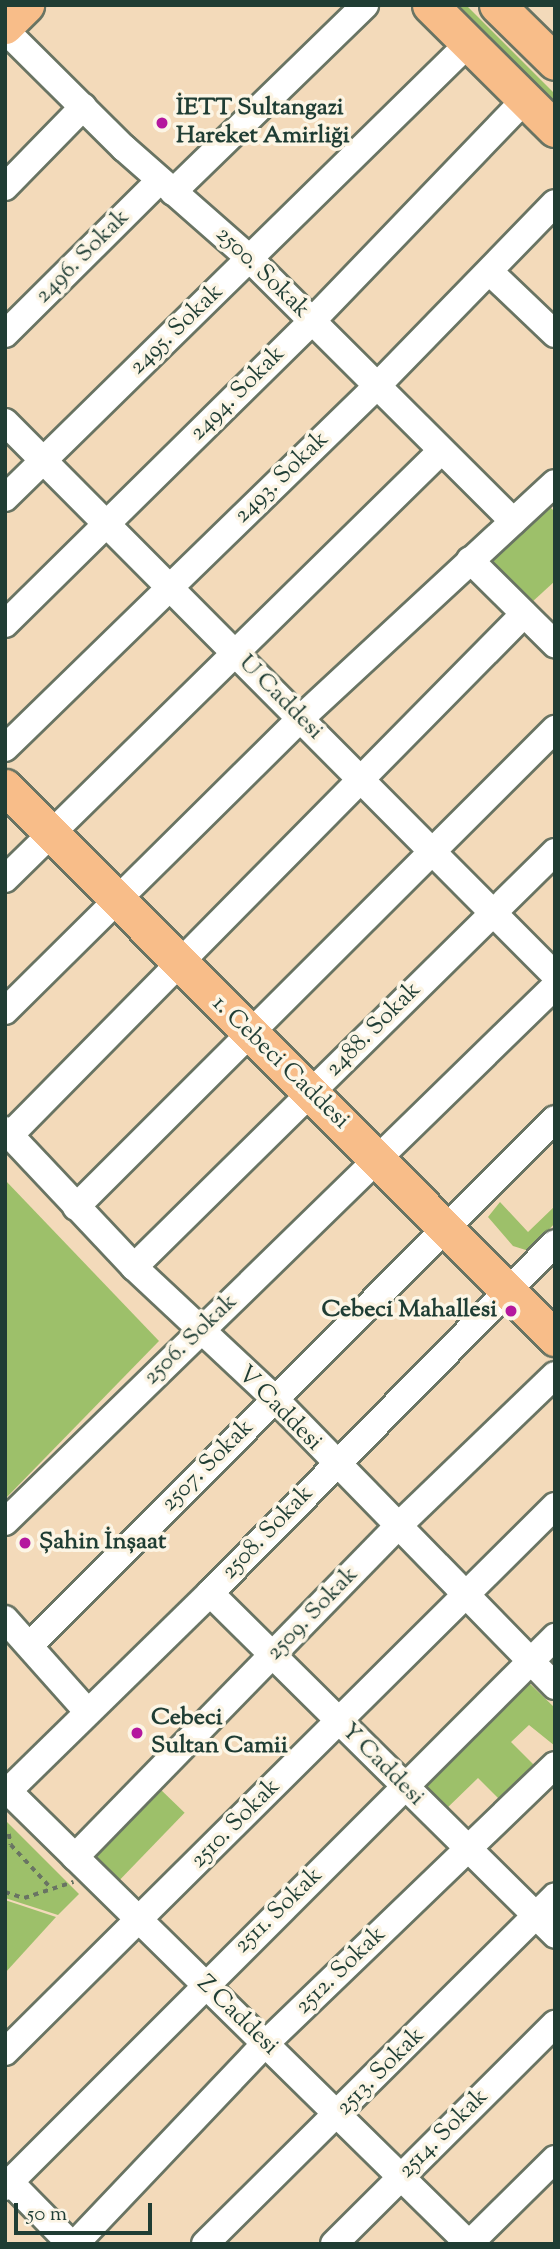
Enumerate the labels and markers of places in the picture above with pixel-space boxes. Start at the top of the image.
place label: İETT Sultangazi Hareket Amirliği [176,95,350,151]
marker: İETT Sultangazi Hareket Amirliği [154,115,170,131]
place label: Cebeci Mahallesi [321,1297,497,1325]
marker: Cebeci Mahallesi [503,1303,519,1319]
place label: Şahin İnşaat [39,1529,166,1557]
marker: Şahin İnşaat [17,1535,33,1551]
place label: Cebeci Sultan Camii [151,1705,288,1761]
marker: Cebeci Sultan Camii [129,1725,145,1741]

